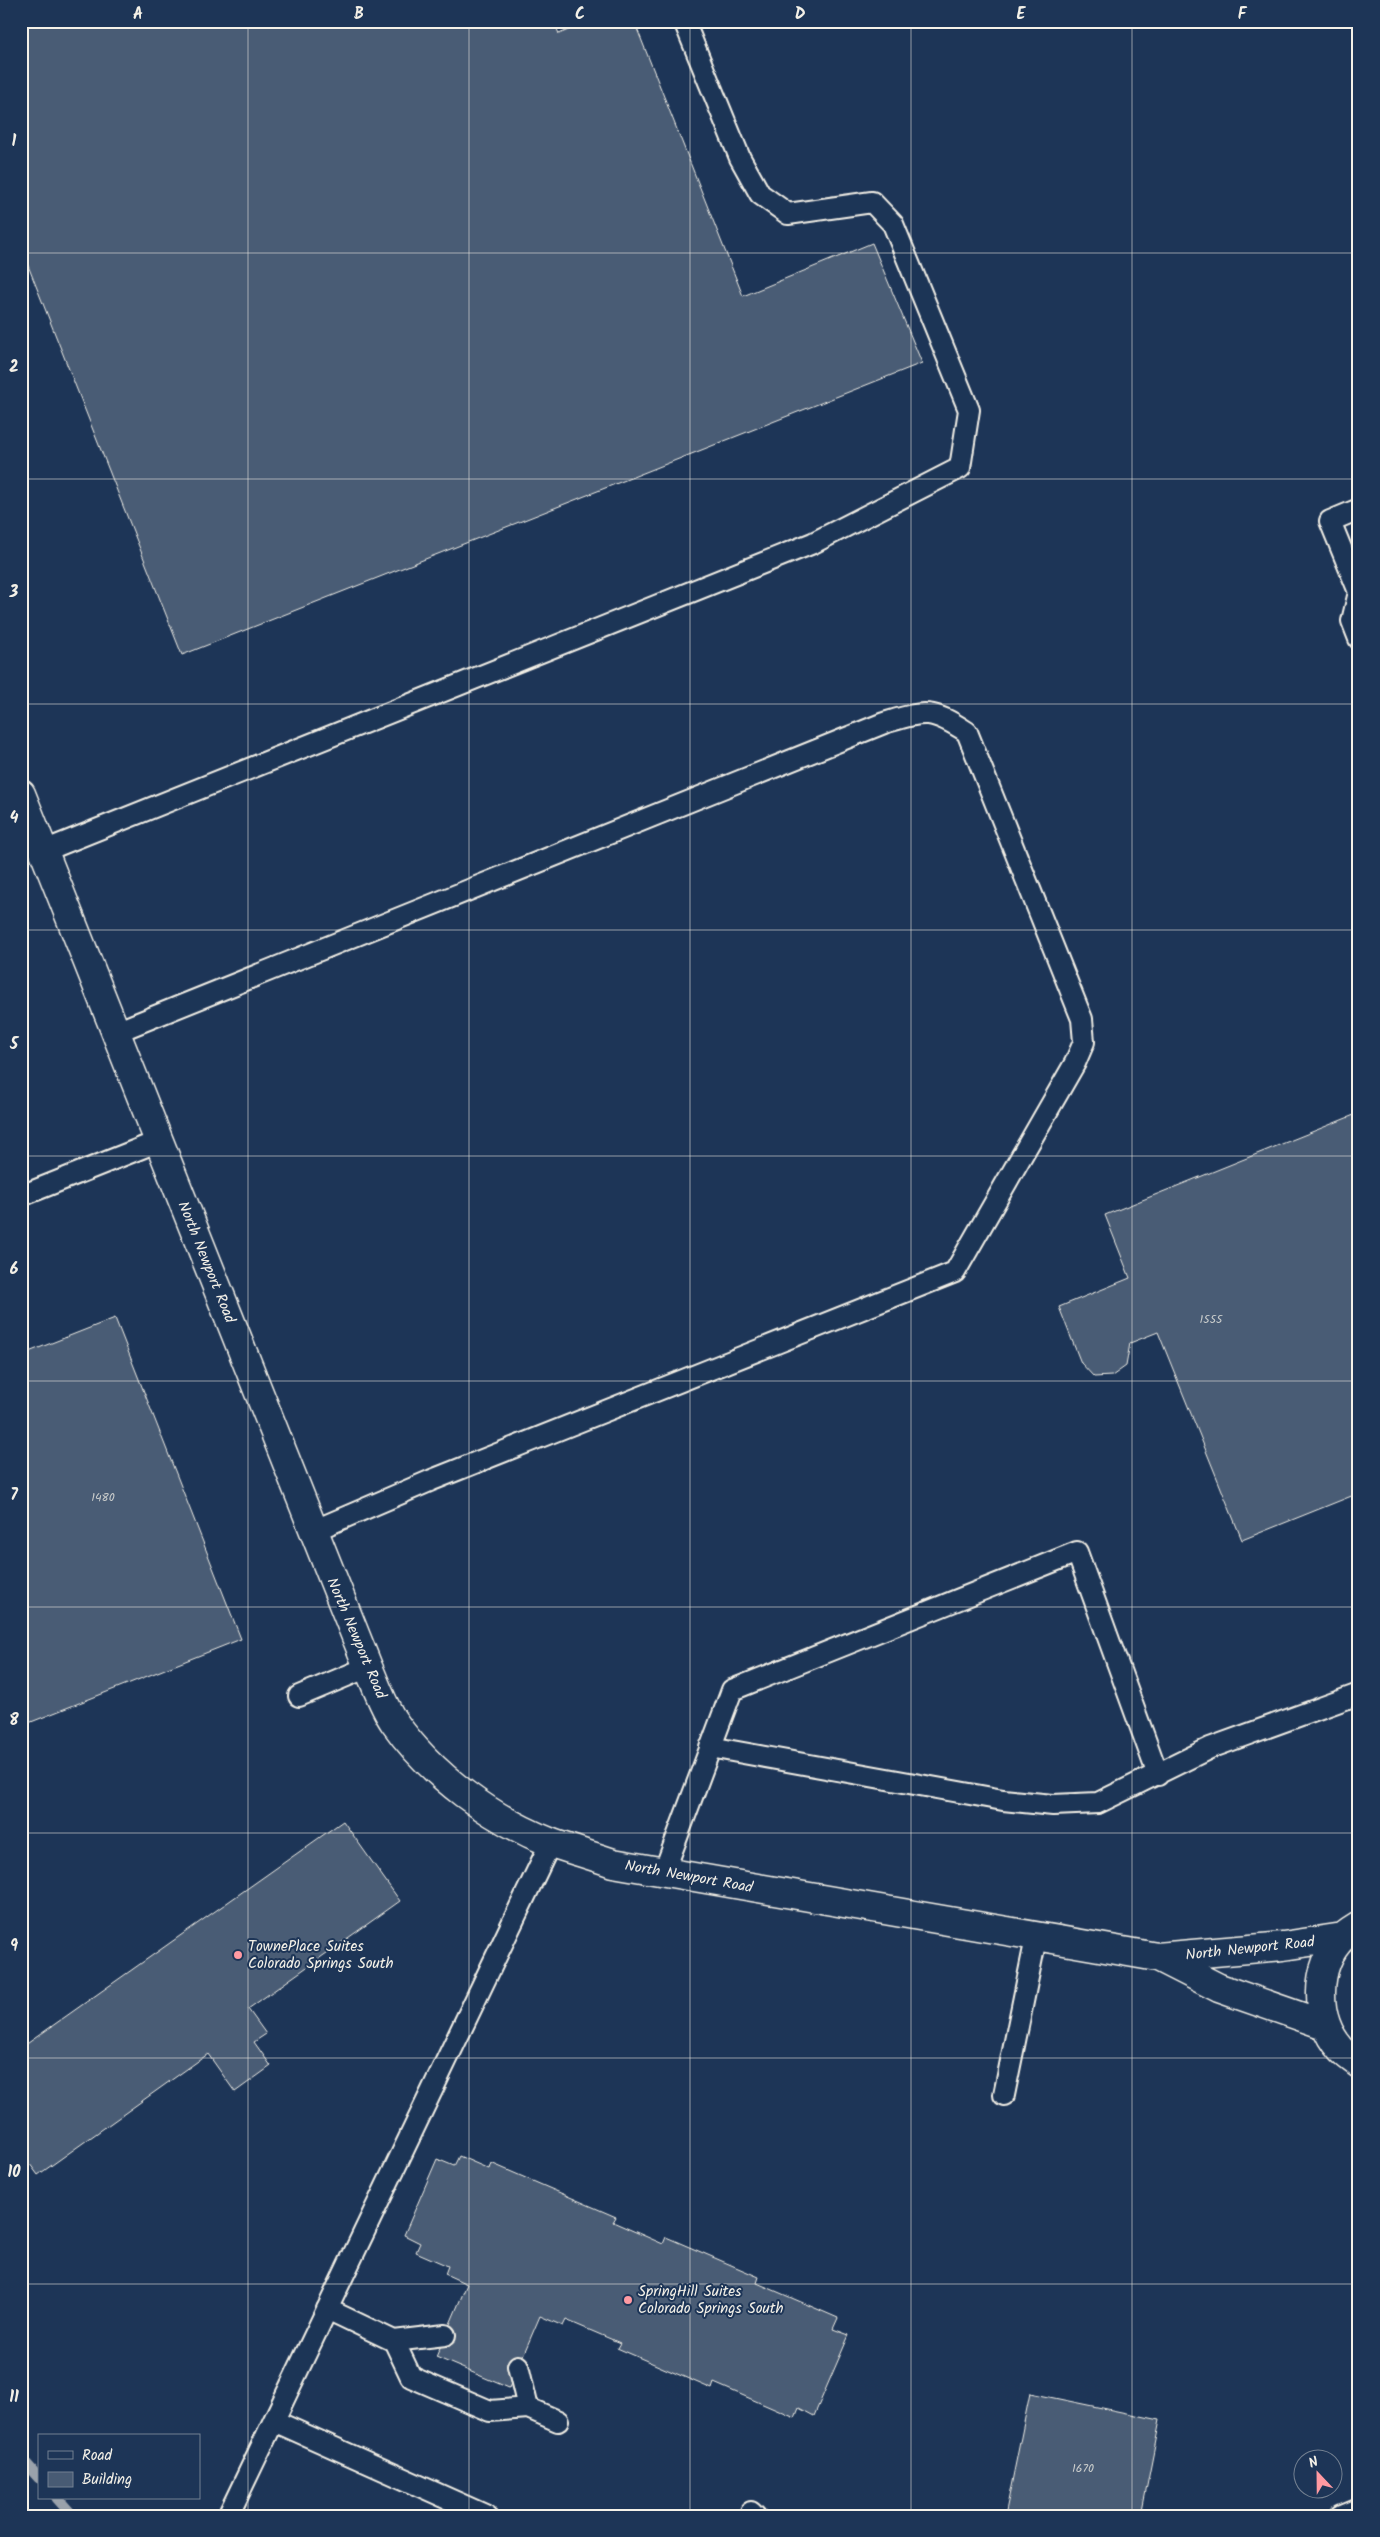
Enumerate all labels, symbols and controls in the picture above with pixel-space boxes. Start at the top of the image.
text: A [133,2,143,27]
text: B [354,2,364,27]
text: C [575,2,585,27]
text: D [795,2,806,27]
text: E [1017,2,1027,27]
text: F [1238,2,1248,27]
text: 1 [12,129,17,154]
text: 2 [9,355,19,380]
text: 3 [9,580,19,605]
text: 4 [10,806,19,831]
text: 5 [9,1032,20,1057]
street label: North Newport Road [171,1198,242,1327]
text: 6 [10,1257,19,1282]
house number: 1555 [1199,1310,1224,1329]
text: 7 [10,1483,18,1508]
house number: 1480 [91,1488,115,1507]
street label: North Newport Road [320,1574,393,1703]
text: 8 [9,1708,19,1733]
street label: North Newport Road [623,1854,755,1900]
street label: North Newport Road [1184,1930,1316,1968]
text: 9 [10,1934,18,1959]
place label: TownePlace Suites Colorado Springs South [248,1935,394,1976]
marker: TownePlace Suites Colorado Springs South [232,1949,244,1961]
text: 10 [7,2160,21,2185]
place label: SpringHill Suites Colorado Springs South [638,2280,784,2321]
marker: SpringHill Suites Colorado Springs South [622,2294,634,2306]
text: 11 [9,2385,19,2410]
legend [38,2434,200,2500]
text: Road [82,2444,113,2468]
north arrow [1292,2450,1342,2500]
text: N [1305,2451,1322,2475]
house number: 1670 [1072,2459,1094,2478]
text: Building [82,2468,132,2492]

